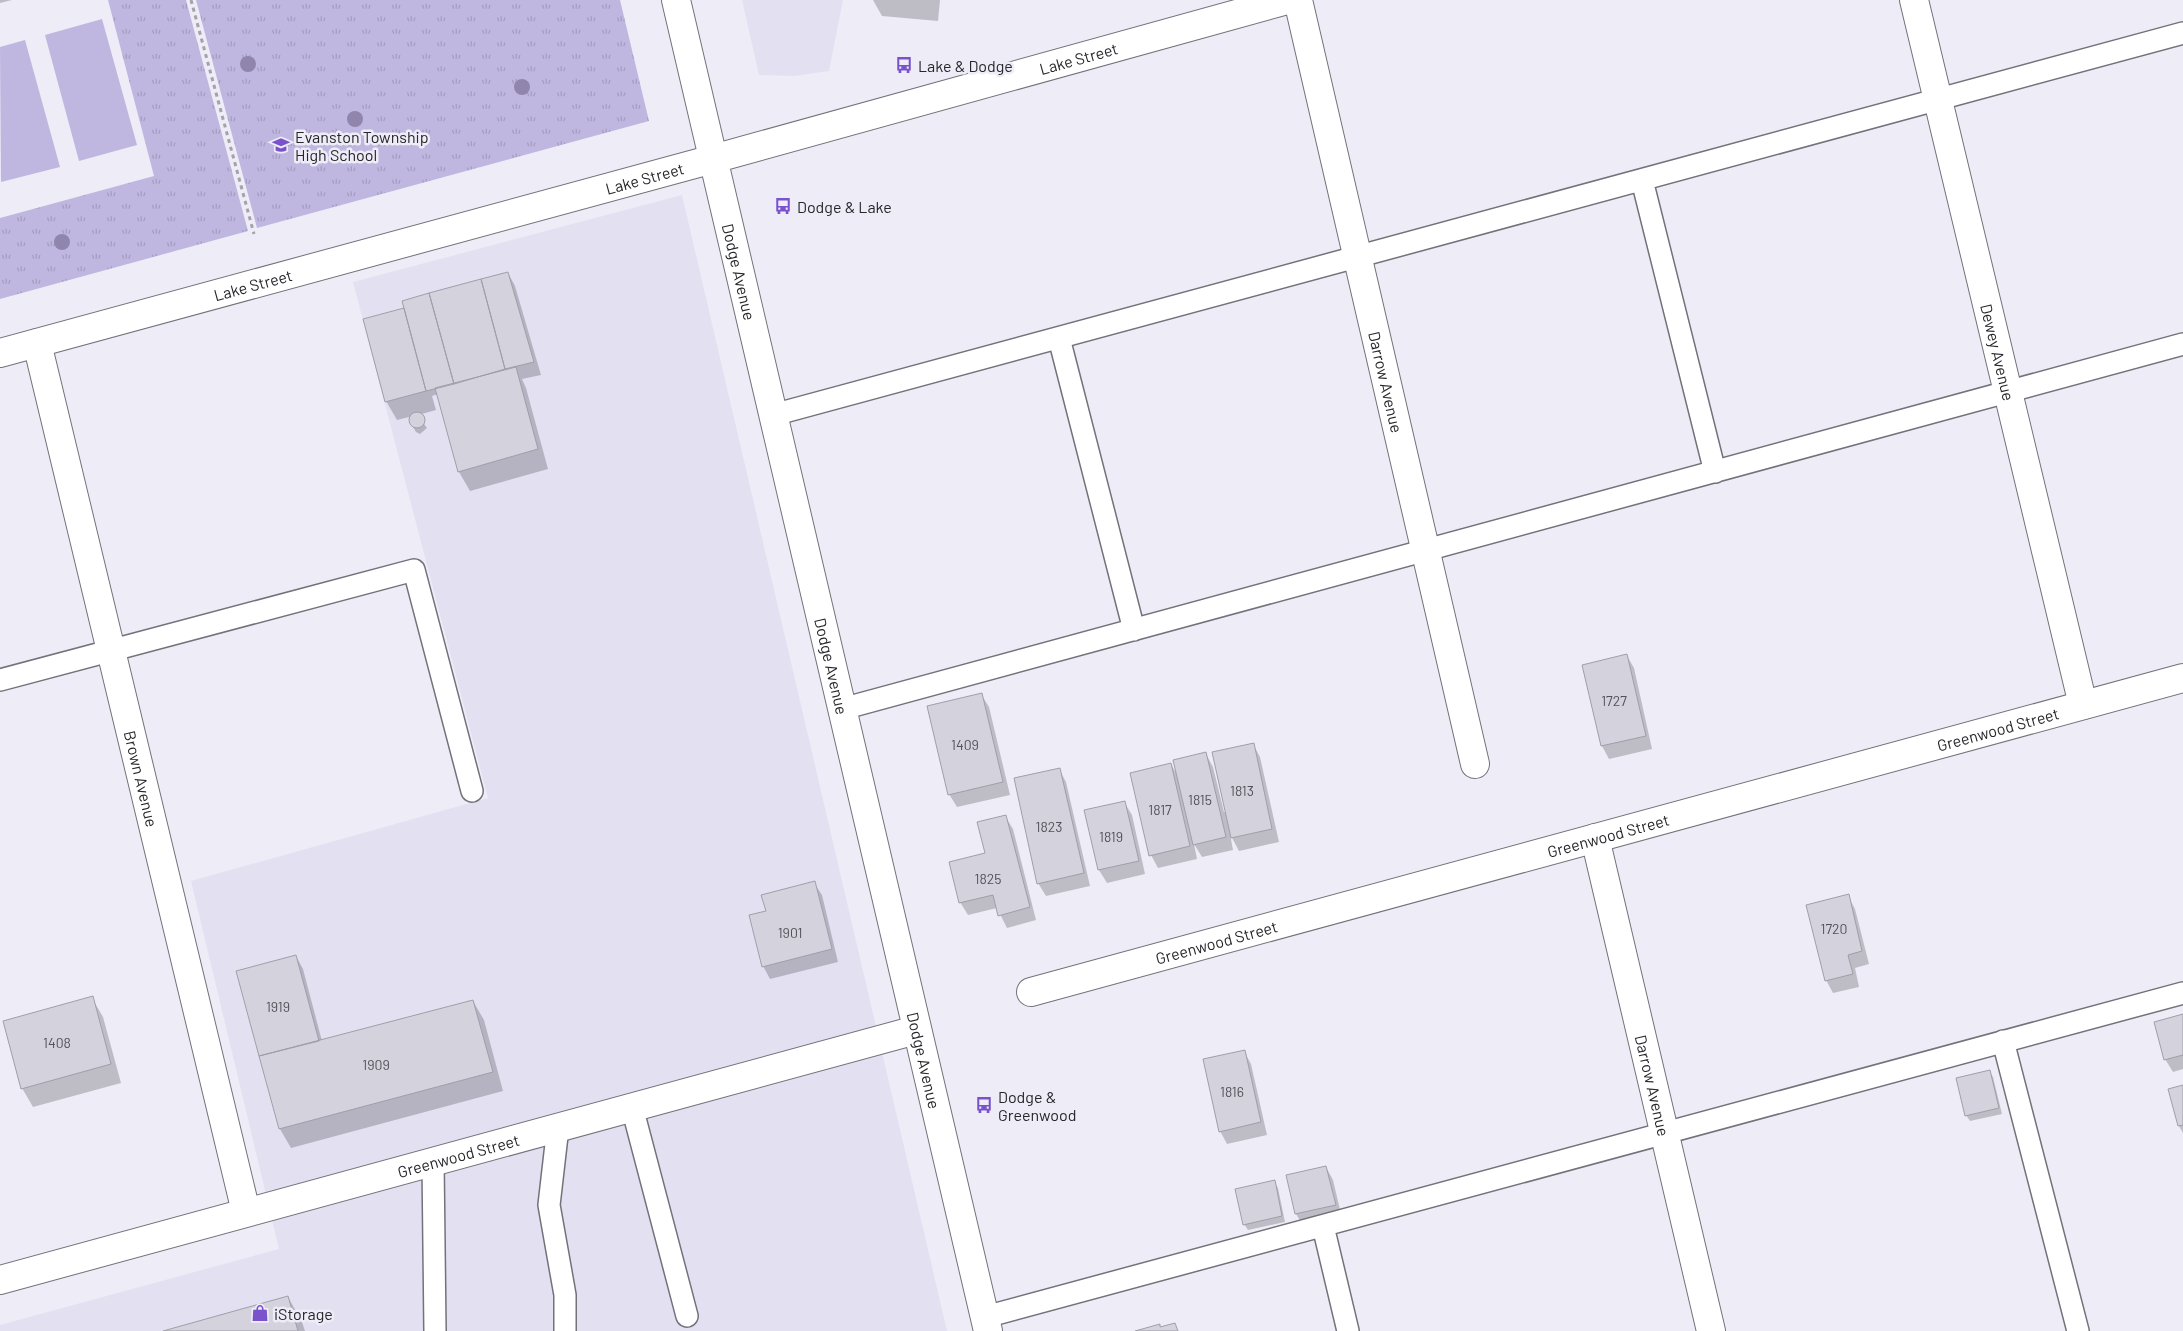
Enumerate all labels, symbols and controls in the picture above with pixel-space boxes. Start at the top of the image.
street label: Lake Street [1037,38,1120,78]
bus stop icon: Lake & Dodge [894,55,914,75]
place label: Lake & Dodge [918,56,1013,75]
place label: Evanston Township High School [295,127,429,164]
school or university icon: Evanston Township High School [271,135,291,155]
street label: Lake Street [603,158,686,197]
bus stop icon: Dodge & Lake [773,196,793,216]
place label: Dodge & Lake [797,197,892,216]
street label: Dodge Avenue [719,222,760,322]
street label: Lake Street [211,264,294,304]
street label: Dewey Avenue [1978,302,2019,403]
street label: Darrow Avenue [1366,329,1407,434]
street label: Dodge Avenue [812,616,853,716]
house number: 1727 [1601,692,1627,709]
street label: Greenwood Street [1935,703,2061,754]
street label: Brown Avenue [121,729,163,829]
house number: 1409 [951,736,979,753]
house number: 1813 [1230,782,1254,799]
house number: 1815 [1188,791,1212,808]
house number: 1817 [1148,801,1172,818]
street label: Greenwood Street [1545,809,1671,860]
house number: 1823 [1036,818,1062,835]
house number: 1819 [1099,828,1123,845]
house number: 1825 [975,870,1001,887]
street label: Greenwood Street [1153,916,1279,967]
house number: 1720 [1821,920,1847,937]
house number: 1901 [778,924,802,941]
house number: 1919 [266,998,290,1015]
street label: Dodge Avenue [904,1010,945,1110]
street label: Darrow Avenue [1632,1033,1674,1138]
house number: 1408 [43,1034,71,1051]
house number: 1909 [362,1056,390,1073]
house number: 1816 [1220,1083,1244,1100]
place label: Dodge & Greenwood [998,1087,1077,1124]
bus stop icon: Dodge & Greenwood [974,1095,994,1115]
street label: Greenwood Street [395,1129,521,1181]
shop icon: iStorage [250,1303,270,1323]
place label: iStorage [274,1304,333,1323]

